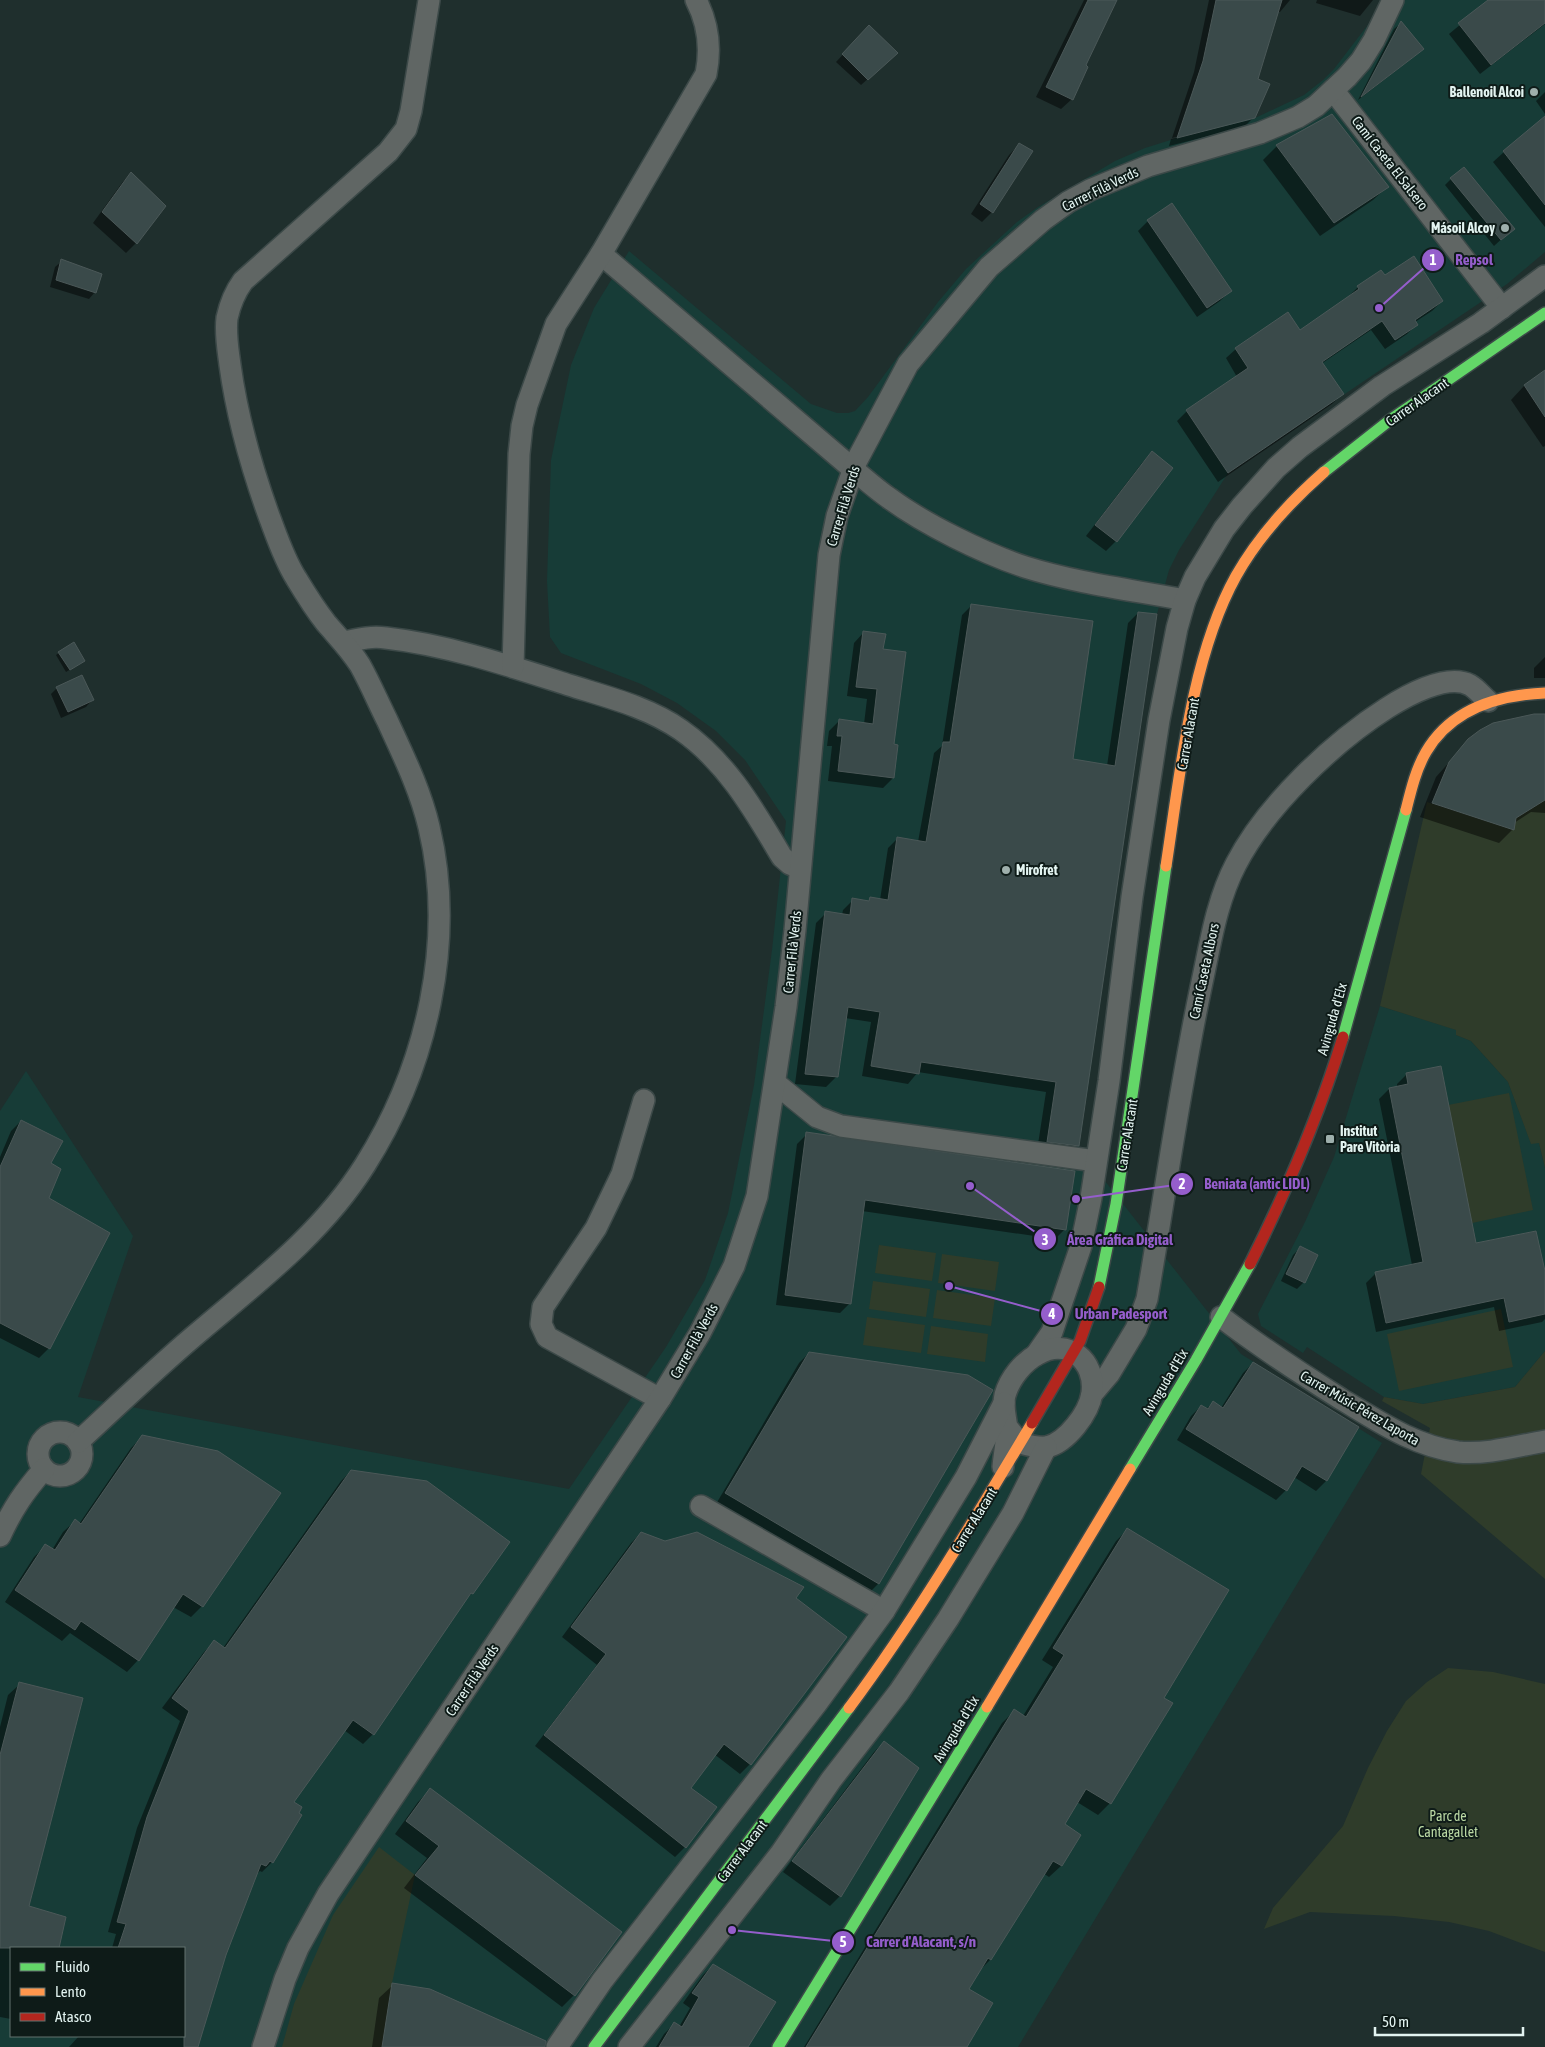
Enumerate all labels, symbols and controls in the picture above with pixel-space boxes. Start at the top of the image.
place label: Ballenoil Alcoi [1450,84,1524,100]
marker: Ballenoil Alcoi [1528,86,1540,98]
street label: Camí Caseta El Salsero [1349,113,1431,213]
street label: Carrer Filà Verds [1059,164,1141,214]
place label: Másoil Alcoy [1431,220,1495,236]
marker: Másoil Alcoy [1499,222,1511,234]
callout: Repsol [1420,245,1503,275]
text: 1 [1429,251,1437,268]
text: Repsol [1455,251,1494,268]
street label: Carrer Alacant [1382,374,1452,430]
street label: Carrer Filà Verds [823,464,863,548]
street label: Carrer Alacant [1174,697,1202,771]
place label: Mirofret [1016,862,1058,878]
marker: Mirofret [1000,864,1012,876]
street label: Carrer Filà Verds [780,910,804,994]
street label: Camí Caseta Albors [1186,922,1222,1020]
street label: Avinguda d'Elx [1314,981,1350,1057]
street label: Carrer Alacant [1113,1098,1141,1172]
place label: Institut Pare Vitòria [1340,1123,1400,1155]
marker: Institut Pare Vitòria [1324,1133,1336,1145]
callout: Beniata (antic LIDL) [1170,1169,1320,1199]
text: 2 [1178,1175,1186,1192]
text: Beniata (antic LIDL) [1204,1175,1310,1192]
callout: Área Gráfica Digital [1032,1224,1183,1254]
text: 3 [1041,1231,1049,1248]
text: Área Gráfica Digital [1066,1231,1174,1248]
callout: Urban Padesport [1040,1299,1177,1329]
street label: Carrer Filà Verds [667,1301,721,1381]
text: 4 [1047,1305,1056,1322]
text: Urban Padesport [1075,1305,1168,1322]
street label: Avinguda d'Elx [1139,1346,1191,1418]
street label: Carrer Músic Pérez Laporta [1298,1367,1422,1449]
street label: Carrer Alacant [948,1485,1000,1555]
street label: Carrer Filà Verds [442,1641,502,1719]
street label: Avinguda d'Elx [930,1693,982,1765]
park label: Parc de Cantagallet [1418,1808,1478,1840]
street label: Carrer Alacant [714,1817,770,1885]
callout: Carrer d'Alacant, s/n [831,1927,986,1957]
text: 5 [839,1933,847,1950]
text: Carrer d'Alacant, s/n [866,1933,976,1950]
legend [10,1947,185,2037]
text: Fluido [55,1958,90,1975]
text: Lento [55,1983,86,2000]
scale bar [1375,2004,1522,2036]
text: Atasco [55,2008,92,2025]
text: 50 m [1382,2013,1409,2030]

